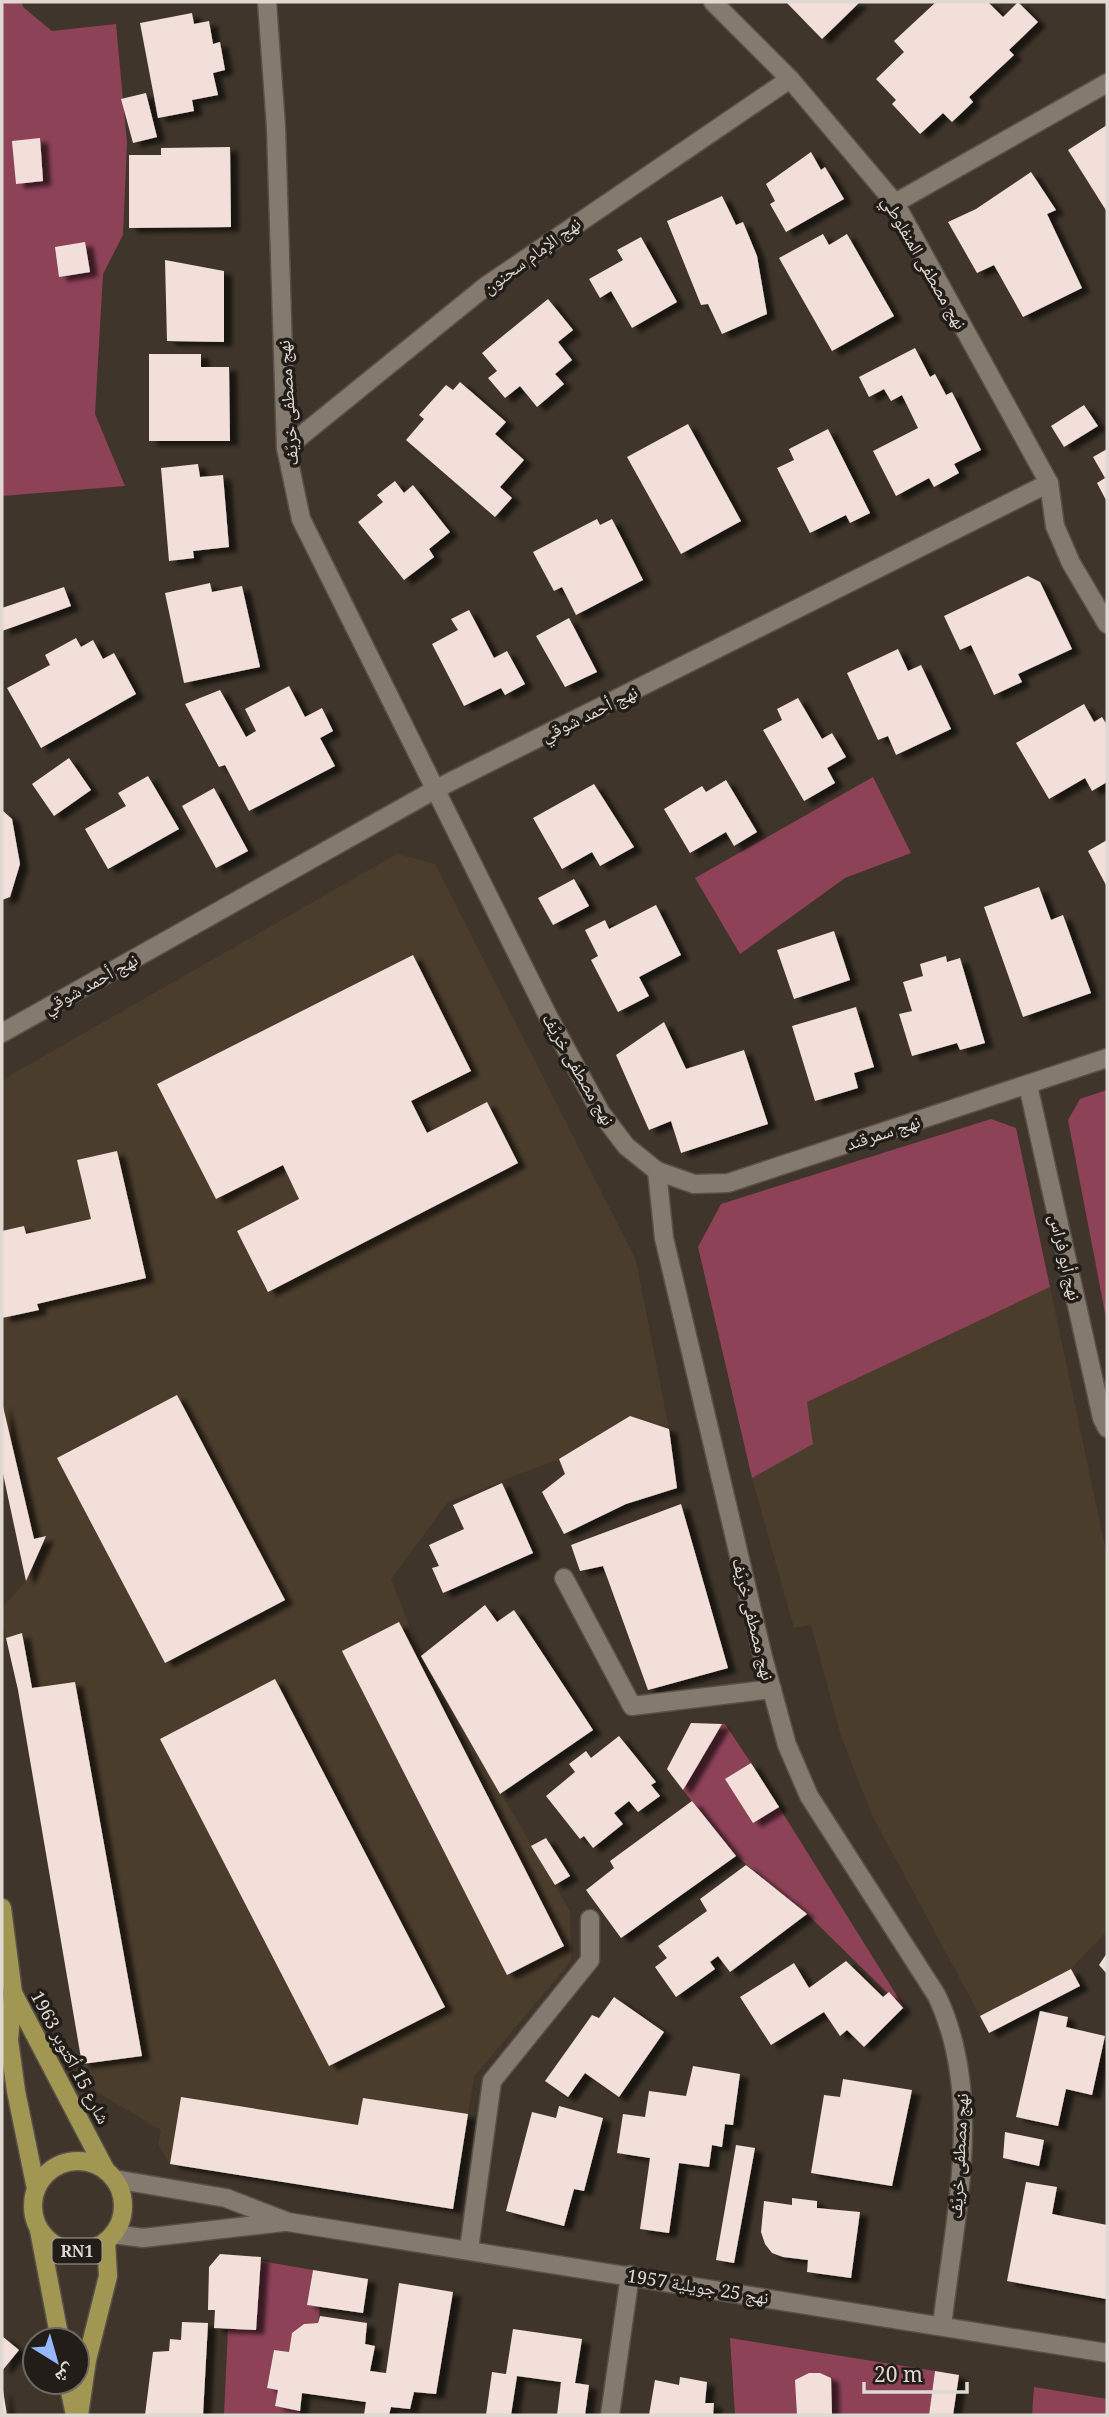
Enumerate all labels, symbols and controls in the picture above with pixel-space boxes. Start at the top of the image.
street label: نهج مصطفى المنفلوطي [874,191,973,335]
street label: نهج الإمام سحنون [477,211,586,300]
street label: نهج مصطفى خريّف [271,339,304,466]
street label: نهج أحمد شوقي [537,679,643,750]
street label: نهج أحمد شوقي [38,947,144,1022]
street label: نهج مصطفى خريّف [536,1009,621,1130]
street label: نهج سمرقند [843,1109,923,1156]
street label: نهج أبو فراس [1043,1211,1088,1303]
street label: نهج مصطفى خريّف [726,1555,781,1683]
street label: شارع 15 أكتوبر 1963 [26,1986,116,2128]
street label: نهج مصطفى خريّف [943,2093,974,2219]
road number: RN1 [52,2238,102,2264]
street label: نهج 25 جويلية 1957 [625,2263,771,2310]
north arrow [21,2326,91,2396]
scale bar [864,2350,967,2394]
text: ش [50,2358,82,2391]
text: 20 m [874,2360,923,2388]

